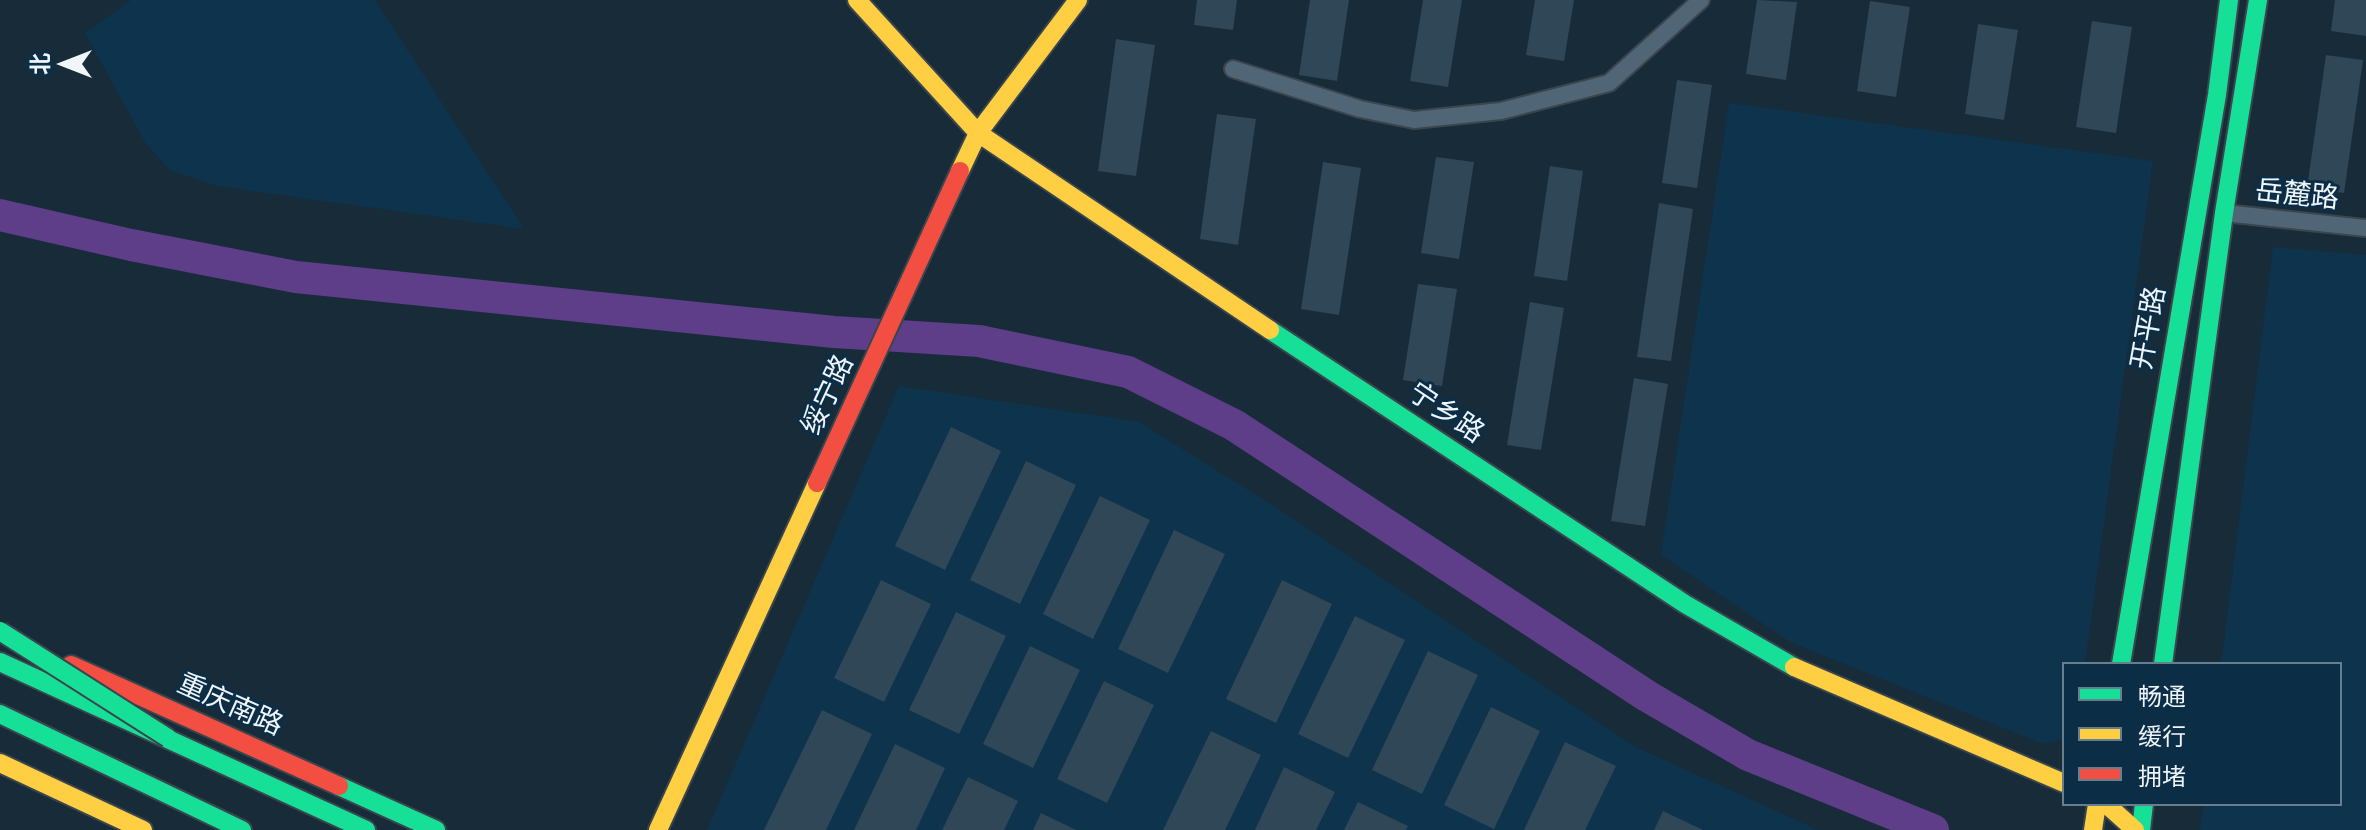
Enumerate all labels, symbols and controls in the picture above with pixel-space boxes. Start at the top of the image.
north arrow [24,24,104,104]
text: 北 [26,53,54,75]
street label: 岳麓路 [2253,174,2341,216]
street label: 开平路 [2125,284,2173,372]
street label: 绥宁路 [795,350,861,440]
street label: 宁乡路 [1402,376,1490,450]
legend [2062,662,2342,806]
street label: 重庆南路 [172,667,288,743]
text: 畅通 [2138,681,2186,711]
text: 缓行 [2138,721,2186,751]
text: 拥堵 [2138,761,2186,791]

